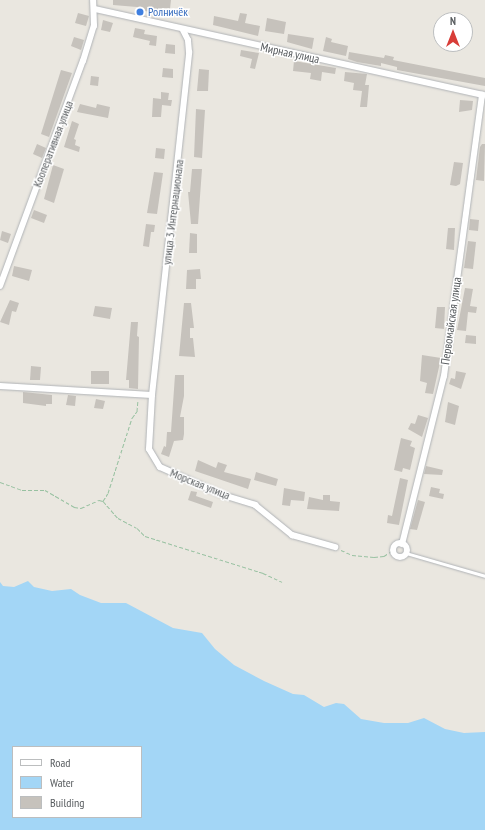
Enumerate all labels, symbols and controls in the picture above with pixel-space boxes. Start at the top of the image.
place label: Ролничёк [148,5,188,19]
marker: Ролничёк [135,7,145,17]
north arrow [433,12,473,52]
text: N [450,14,456,28]
street label: Мирная улица [259,40,321,66]
street label: Кооперативная улица [30,99,76,189]
street label: улица 3 Интернационала [159,158,187,266]
street label: Первомайская улица [438,276,464,366]
street label: Морская улица [168,465,232,503]
legend [12,746,142,818]
text: Road [50,755,70,770]
text: Water [50,775,74,790]
text: Building [50,795,85,810]

